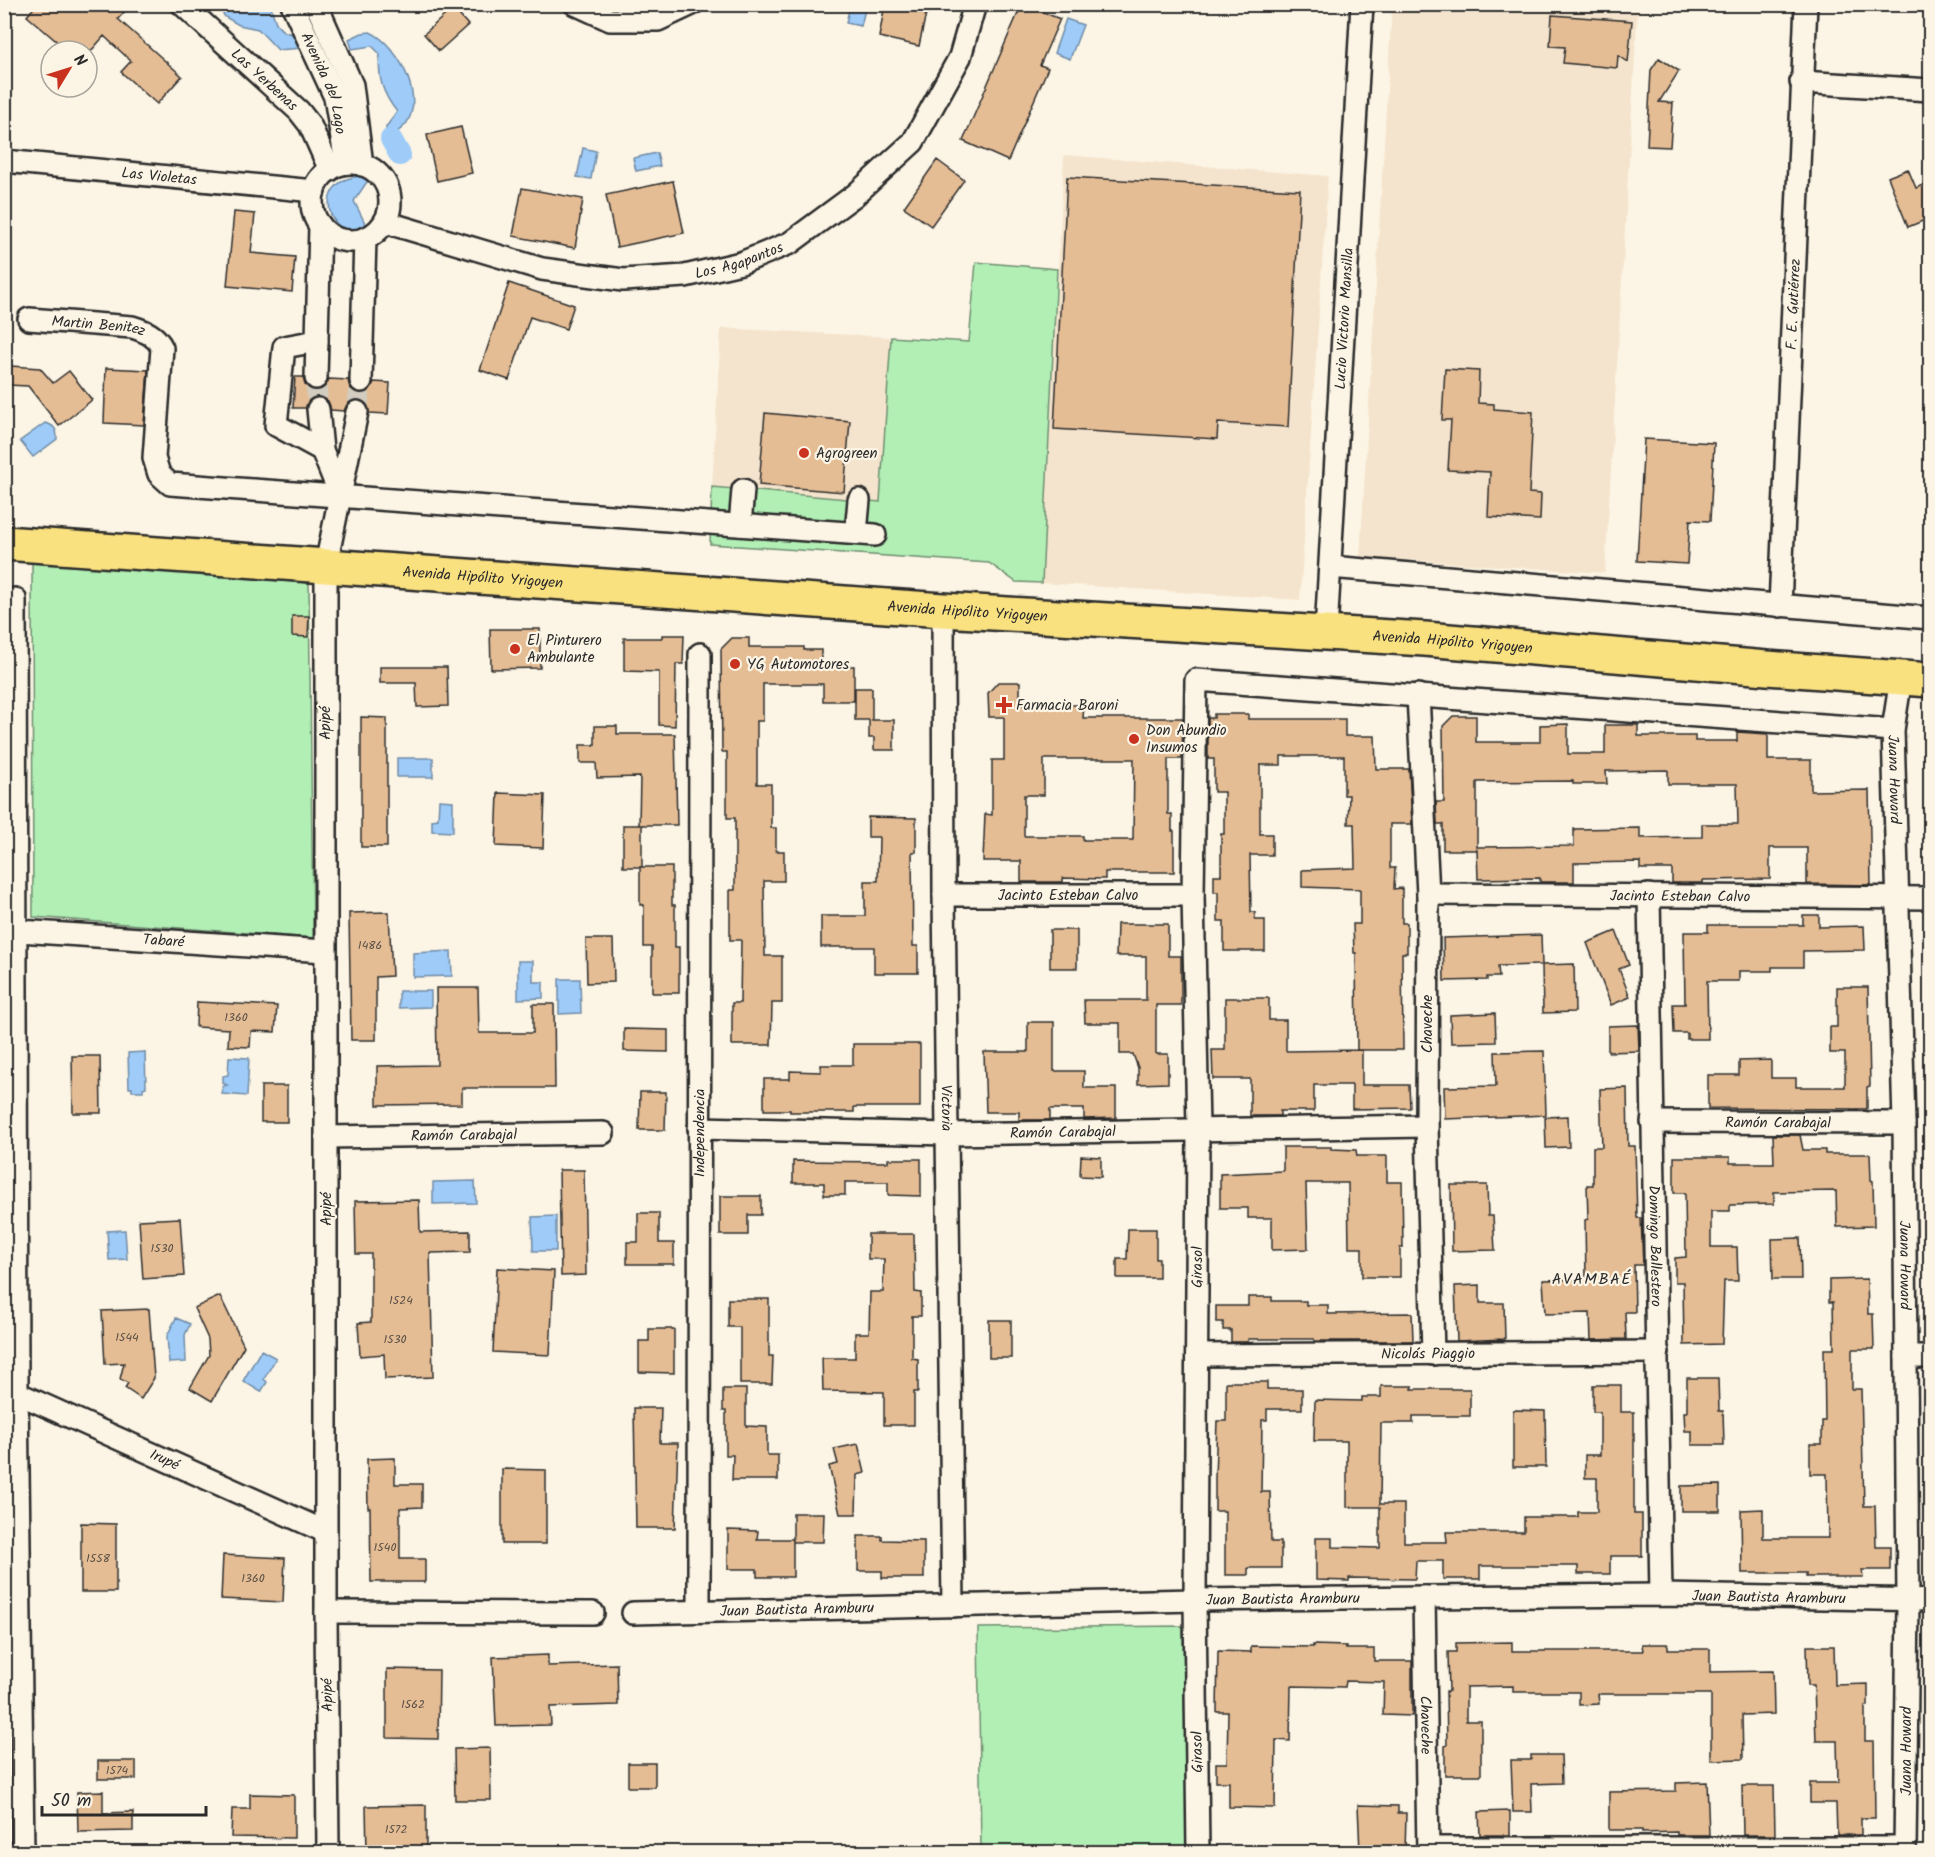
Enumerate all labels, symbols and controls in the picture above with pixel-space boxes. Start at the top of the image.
street label: Avenida del Lago [294,29,352,136]
north arrow [39,39,99,99]
street label: Las Yerbenas [225,43,304,118]
text: N [67,49,93,72]
street label: Las Violetas [120,161,199,193]
street label: Los Agapantos [693,236,788,286]
street label: Lucio Victorio Mansilla [1329,247,1361,390]
street label: F. E. Gutiérrez [1780,258,1808,351]
street label: Martin Benitez [51,310,150,344]
place label: Agrogreen [816,442,878,466]
marker: Agrogreen [797,446,811,460]
street label: Avenida Hipólito Yrigoyen [402,560,564,596]
street label: Avenida Hipólito Yrigoyen [886,595,1048,629]
street label: Avenida Hipólito Yrigoyen [1372,625,1534,661]
place label: El Pinturero Ambulante [527,629,602,670]
marker: El Pinturero Ambulante [508,642,522,656]
place label: YG Automotores [747,653,850,677]
marker: YG Automotores [728,657,742,671]
place label: Farmacia Baroni [1016,694,1119,718]
marker: Farmacia Baroni [997,698,1011,712]
street label: Apipé [314,705,338,740]
place label: Don Abundio Insumos [1146,719,1227,760]
marker: Don Abundio Insumos [1127,732,1141,746]
street label: Juana Howard [1880,735,1907,825]
street label: Jacinto Esteban Calvo [998,884,1138,908]
street label: Jacinto Esteban Calvo [1610,884,1751,910]
street label: Tabaré [142,928,187,955]
house number: 1486 [358,936,382,955]
street label: Chaveche [1416,994,1440,1053]
house number: 1360 [224,1008,248,1027]
street label: Victoria [933,1085,958,1131]
street label: Independencia [688,1089,713,1177]
street label: Ramón Carabajal [1725,1111,1831,1136]
street label: Ramón Carabajal [1010,1120,1116,1146]
street label: Ramón Carabajal [411,1123,518,1149]
street label: Domingo Ballestero [1641,1185,1668,1307]
street label: Apipé [315,1191,339,1226]
street label: Juana Howard [1892,1221,1917,1310]
house number: 1530 [150,1239,174,1258]
street label: Girasol [1186,1246,1210,1288]
district label: AVAMBAÉ [1552,1267,1632,1292]
house number: 1524 [389,1291,413,1310]
house number: 1544 [115,1328,139,1347]
house number: 1530 [383,1330,407,1349]
street label: Nicolás Piaggio [1381,1342,1475,1367]
street label: Irupé [145,1443,184,1478]
house number: 1540 [374,1538,396,1557]
house number: 1558 [86,1549,111,1568]
house number: 1360 [241,1569,265,1588]
street label: Juan Bautista Aramburu [1691,1585,1846,1611]
street label: Juan Bautista Aramburu [1206,1587,1360,1613]
street label: Juan Bautista Aramburu [720,1596,874,1624]
street label: Apipé [316,1677,340,1712]
house number: 1562 [401,1695,425,1714]
street label: Chaveche [1413,1695,1437,1755]
street label: Juana Howard [1895,1706,1919,1795]
street label: Girasol [1186,1731,1210,1773]
house number: 1574 [106,1761,129,1780]
scale bar [42,1779,206,1817]
text: 50 m [51,1787,91,1816]
house number: 1572 [385,1820,407,1839]

